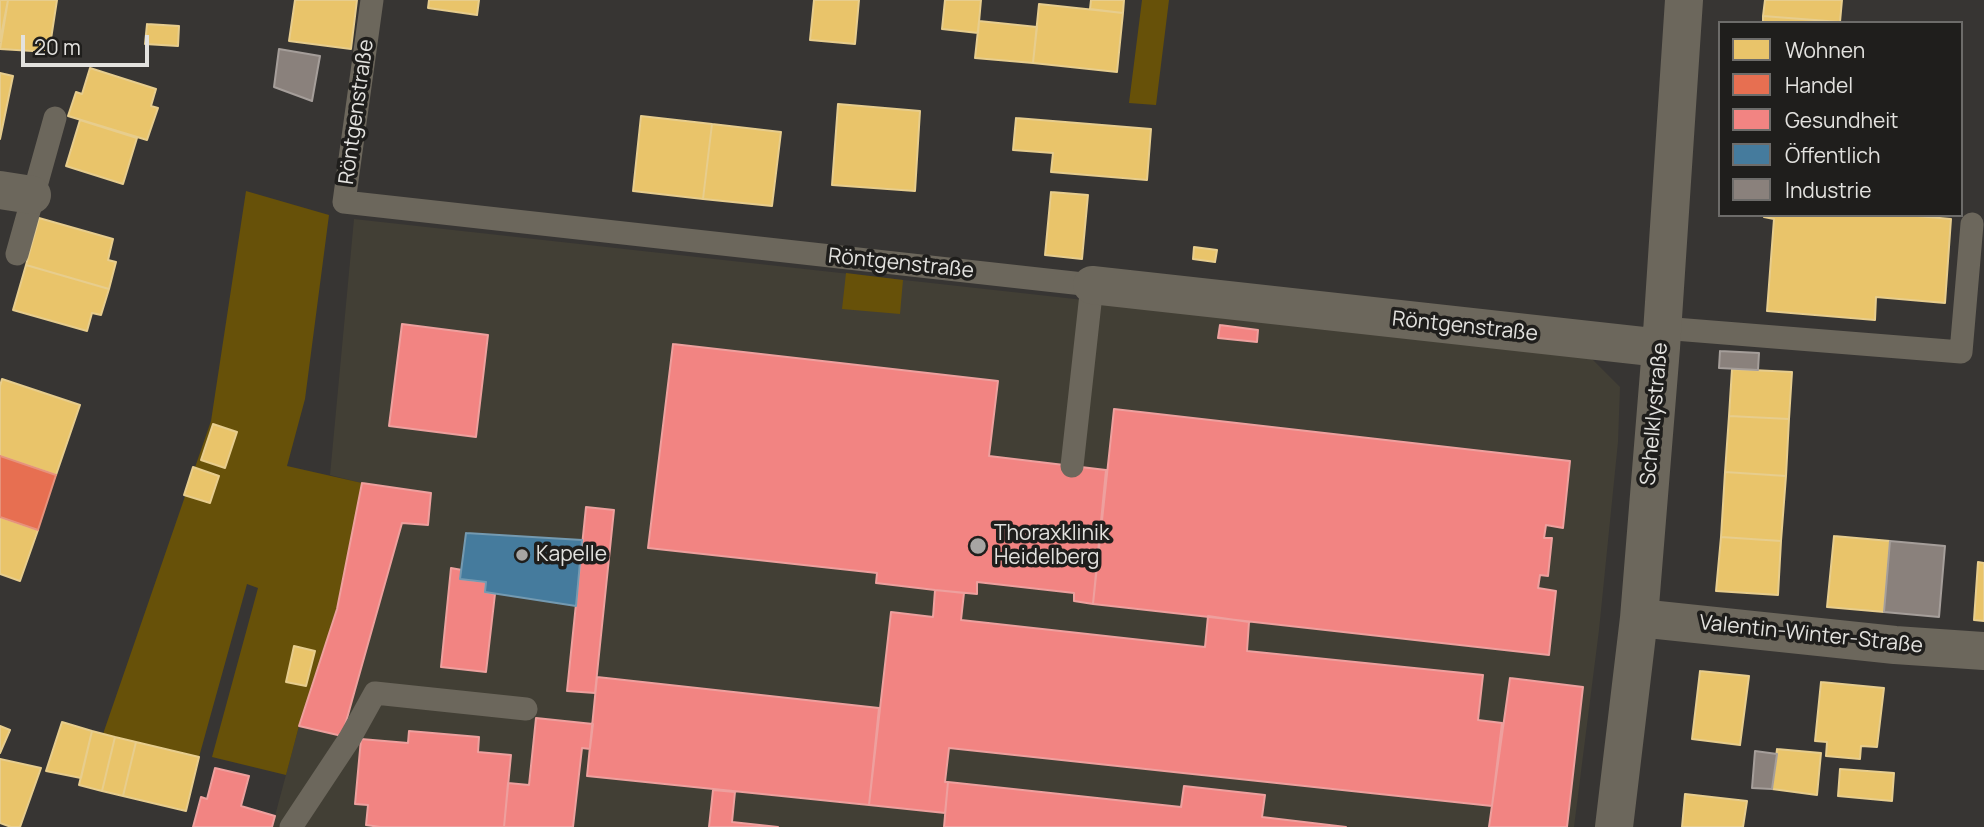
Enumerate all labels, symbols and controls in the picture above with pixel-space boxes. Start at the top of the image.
scale bar [24,21,152,65]
legend [1718,21,1963,217]
text: 20 m [34,33,81,61]
text: Wohnen [1785,36,1865,64]
street label: Röntgenstraße [334,38,380,186]
text: Handel [1785,71,1853,99]
text: Gesundheit [1785,106,1899,134]
text: Öffentlich [1785,141,1880,169]
text: Industrie [1785,176,1871,204]
street label: Röntgenstraße [827,244,975,284]
street label: Röntgenstraße [1391,307,1539,347]
street label: Schelklystraße [1636,341,1674,487]
place label: Thoraxklinik Heidelberg [994,521,1109,571]
marker: Thoraxklinik Heidelberg [968,536,988,556]
place label: Kapelle [536,542,607,568]
marker: Kapelle [514,547,530,563]
street label: Valentin-Winter-Straße [1698,611,1924,659]

